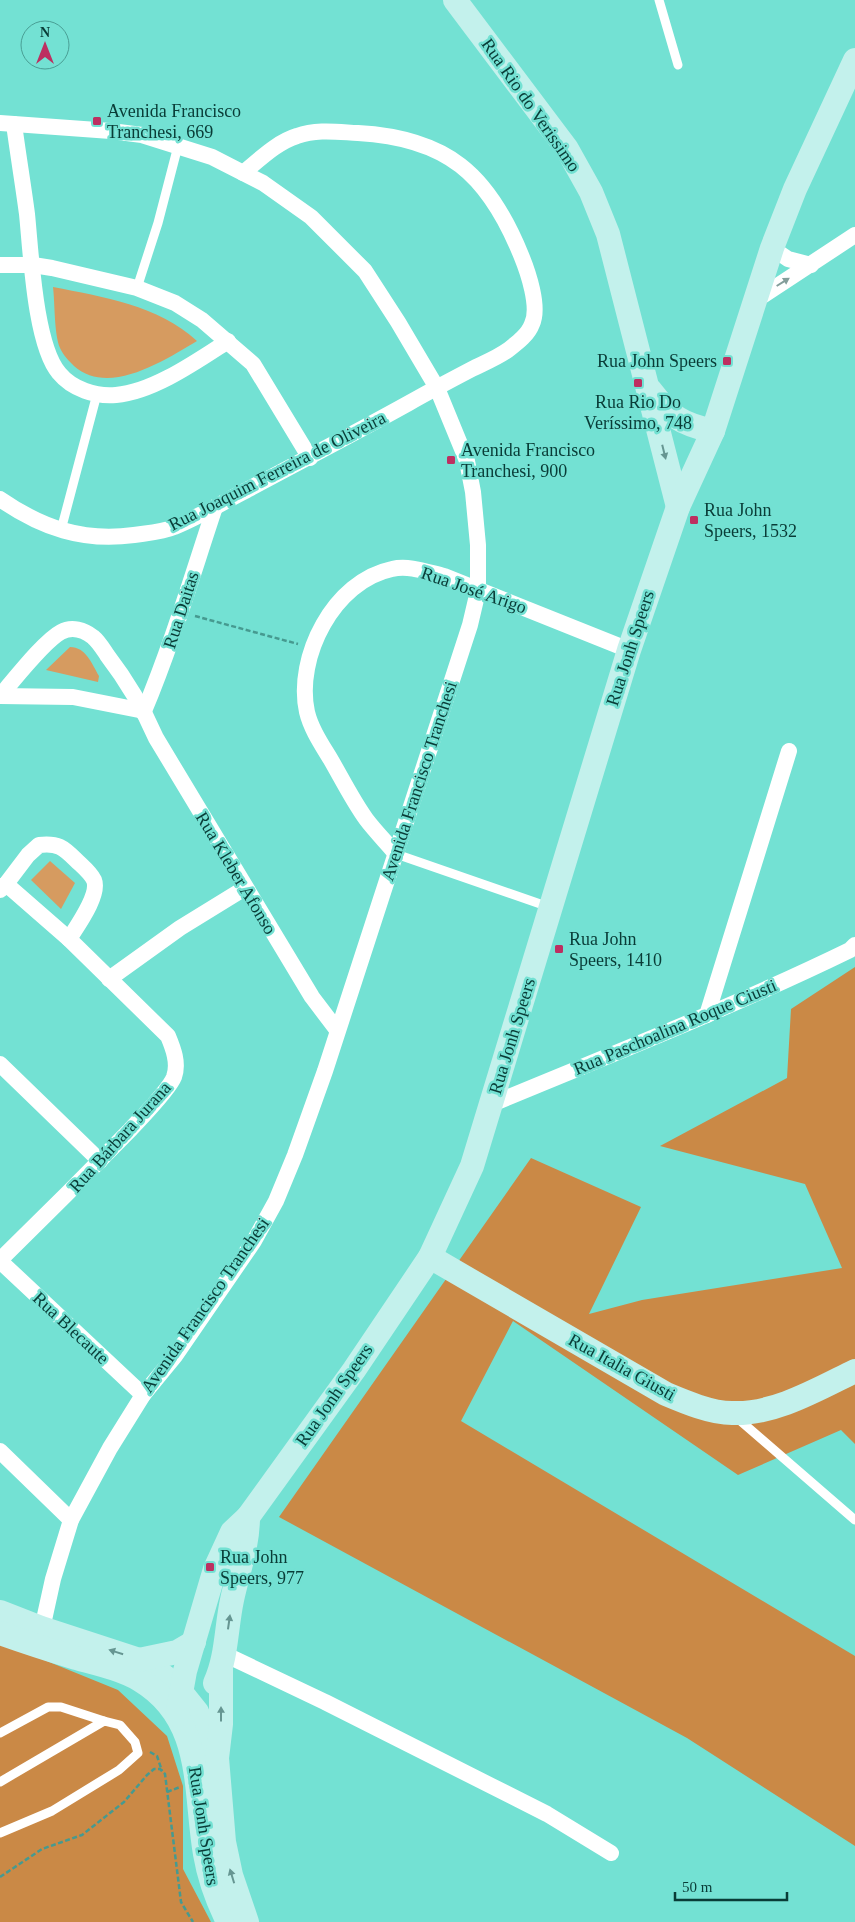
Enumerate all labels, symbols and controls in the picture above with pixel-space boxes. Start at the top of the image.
north arrow [20,20,70,70]
text: N [40,25,50,40]
street label: Rua Rio do Verissimo [477,34,585,176]
place label: Avenida Francisco Tranchesi, 669 [107,101,241,142]
marker: Avenida Francisco Tranchesi, 669 [91,115,103,127]
one-way arrow [776,278,790,287]
place label: Rua John Speers [597,351,717,371]
marker: Rua John Speers [721,355,733,367]
marker: Rua Rio Do Veríssimo, 748 [632,377,644,389]
place label: Rua Rio Do Veríssimo, 748 [584,392,692,433]
street label: Rua Joaquim Ferreira de Oliveira [165,407,389,535]
place label: Avenida Francisco Tranchesi, 900 [461,440,595,481]
one-way arrow [660,444,668,459]
marker: Avenida Francisco Tranchesi, 900 [445,454,457,466]
place label: Rua John Speers, 1532 [704,500,797,541]
marker: Rua John Speers, 1532 [688,514,700,526]
street label: Rua José Arigo [419,563,529,617]
street label: Rua Daitas [159,569,203,651]
street label: Rua Jonh Speers [602,588,658,708]
street label: Avenida Francisco Tranchesi [377,679,461,883]
street label: Rua Kleber Afonso [192,808,280,938]
place label: Rua John Speers, 1410 [569,929,662,970]
marker: Rua John Speers, 1410 [553,943,565,955]
street label: Rua Paschoalina Roque Ciusti [571,975,779,1079]
street label: Rua Jonh Speers [485,976,539,1096]
street label: Rua Bárbara Jurana [65,1078,175,1196]
street label: Avenida Francisco Tranchesi [137,1214,273,1396]
street label: Rua Blecaute [29,1288,113,1368]
street label: Rua Italia Giusti [565,1329,679,1405]
street label: Rua Jonh Speers [291,1340,377,1450]
place label: Rua John Speers, 977 [220,1547,304,1588]
marker: Rua John Speers, 977 [204,1561,216,1573]
one-way arrow [225,1614,233,1630]
one-way arrow [108,1648,123,1655]
one-way arrow [217,1706,225,1722]
street label: Rua Jonh Speers [185,1765,223,1887]
one-way arrow [227,1868,235,1883]
scale bar [675,1870,788,1902]
text: 50 m [682,1879,713,1895]

